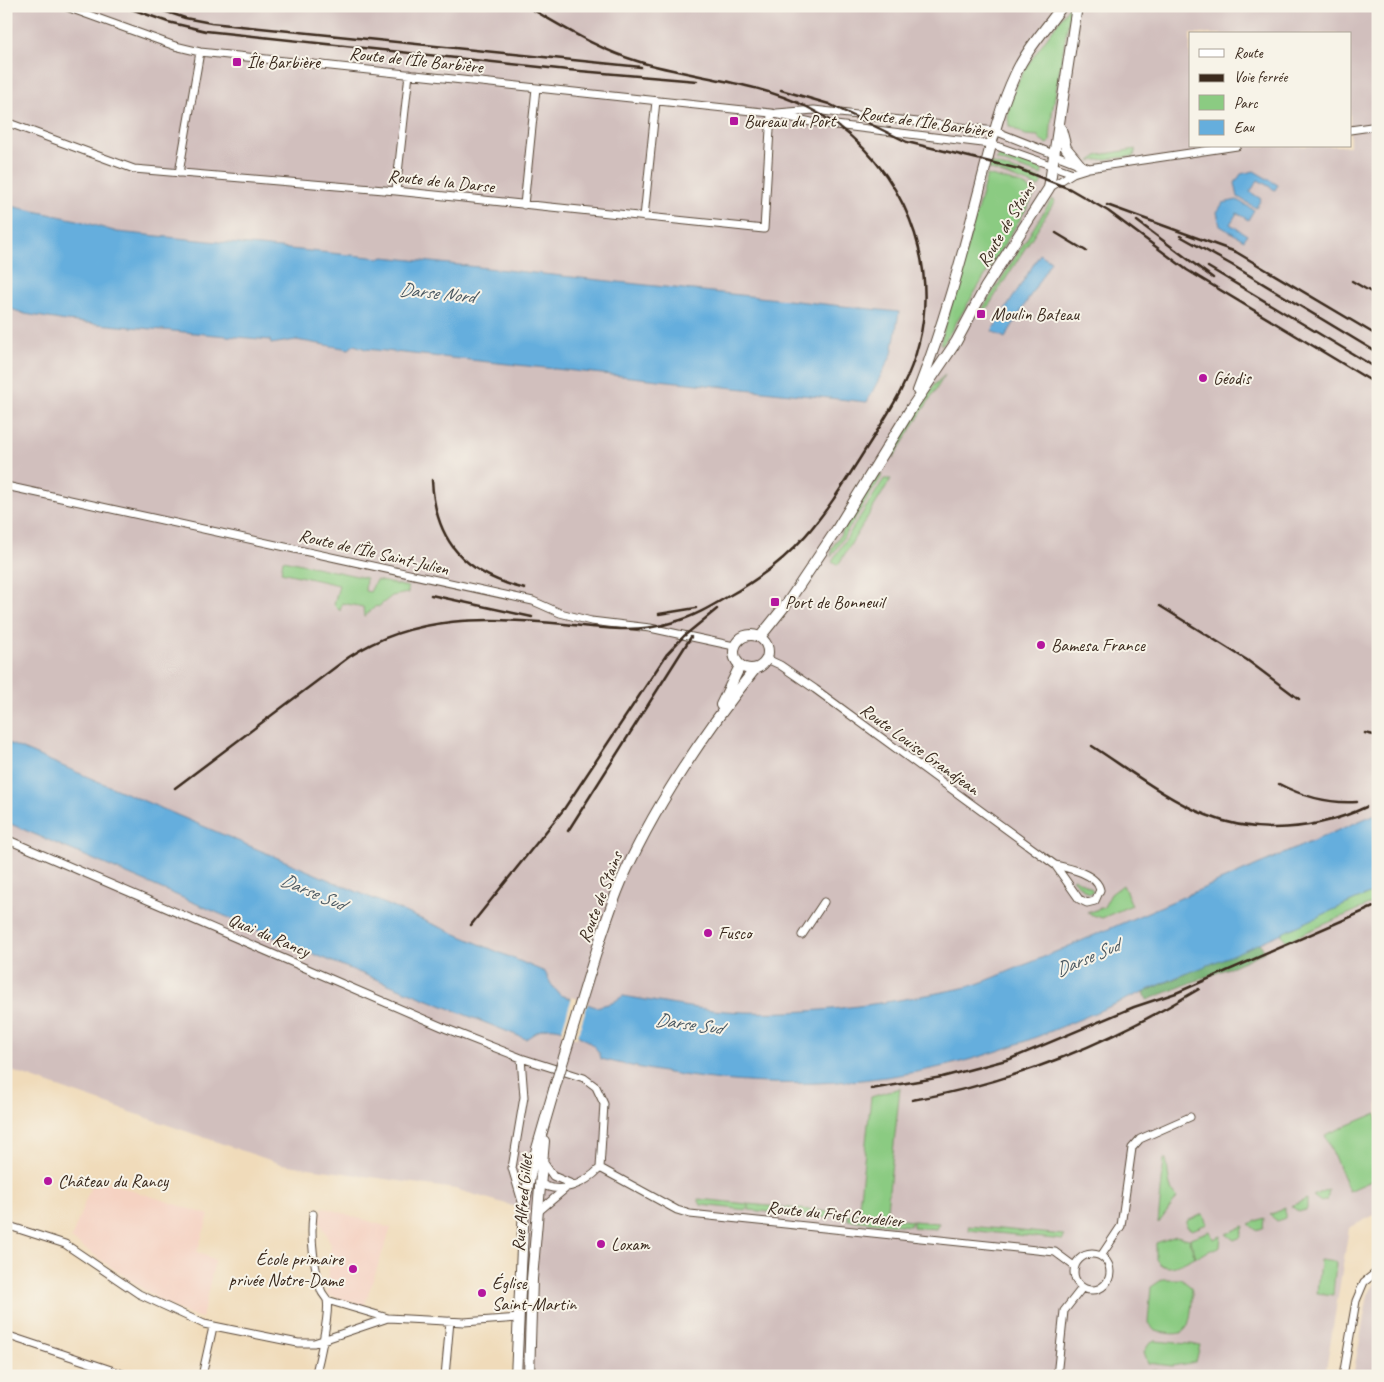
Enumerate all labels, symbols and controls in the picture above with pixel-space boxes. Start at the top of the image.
legend [1189,32,1352,148]
street label: Route de l'Île Barbière [348,42,485,78]
text: Route [1234,44,1264,63]
place label: Île Barbière [247,51,321,73]
marker: Île Barbière [231,56,243,68]
text: Voie ferrée [1234,68,1288,87]
text: Parc [1234,94,1258,113]
street label: Route de l'Île Barbière [858,102,995,142]
place label: Bureau du Port [744,110,837,132]
marker: Bureau du Port [728,115,740,127]
text: Eau [1234,118,1255,137]
street label: Route de la Darse [387,164,496,198]
street label: Route de Stains [972,176,1041,271]
water label: Darse Nord [398,277,481,309]
place label: Moulin Bateau [991,303,1080,325]
marker: Moulin Bateau [975,308,987,320]
place label: Géodis [1213,367,1252,389]
marker: Géodis [1197,372,1209,384]
street label: Route de l'Île Saint-Julien [297,524,452,580]
place label: Port de Bonneuil [785,591,887,613]
marker: Port de Bonneuil [769,596,781,608]
place label: Bamesa France [1051,634,1146,656]
marker: Bamesa France [1035,639,1047,651]
street label: Route Louise Grandjean [856,698,985,800]
street label: Route de Stains [573,847,628,946]
water label: Darse Sud [277,868,353,918]
street label: Quai du Rancy [225,908,315,963]
place label: Fusco [718,922,753,944]
marker: Fusco [702,927,714,939]
water label: Darse Sud [1052,932,1128,982]
water label: Darse Sud [654,1007,729,1041]
street label: Rue Alfred Gillet [507,1152,537,1252]
place label: Château du Rancy [58,1170,170,1192]
marker: Château du Rancy [42,1175,54,1187]
street label: Route du Fief Cordelier [766,1196,907,1232]
place label: Loxam [611,1233,650,1255]
marker: Loxam [595,1238,607,1250]
place label: École primaire privée Notre-Dame [229,1248,344,1291]
marker: École primaire privée Notre-Dame [347,1263,359,1275]
place label: Église Saint-Martin [492,1272,577,1315]
marker: Église Saint-Martin [476,1287,488,1299]

